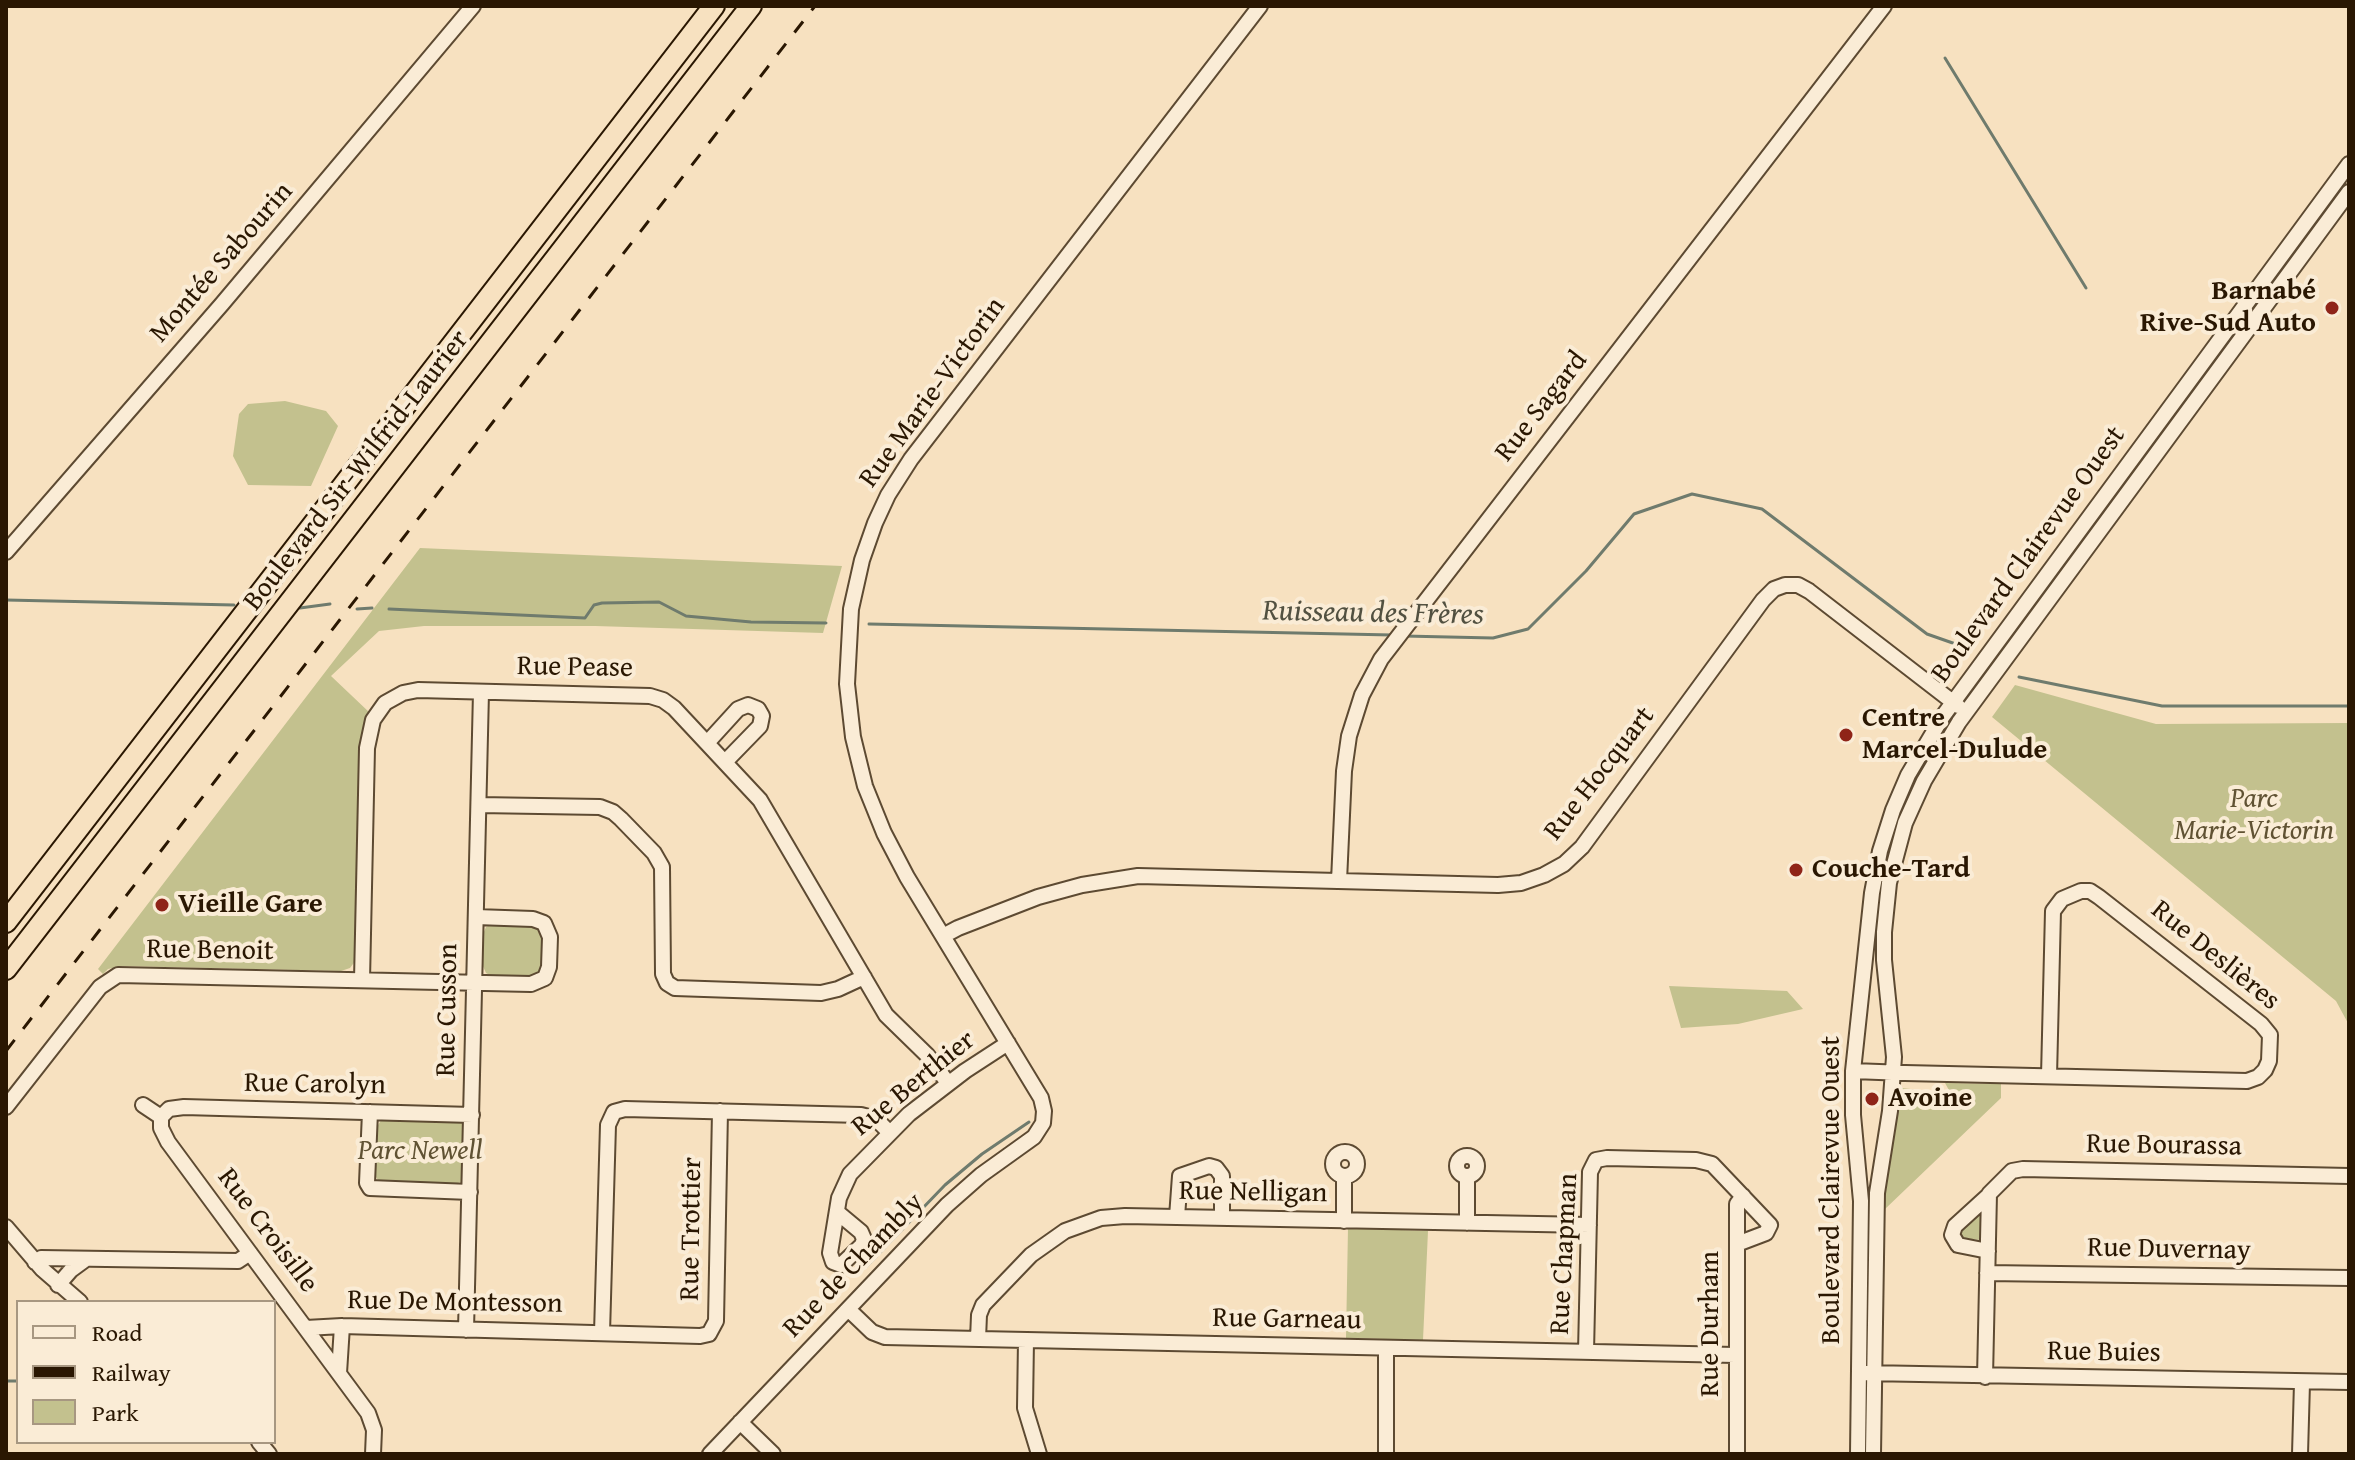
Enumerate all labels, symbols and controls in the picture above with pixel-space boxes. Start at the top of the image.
street label: Montée Sabourin [143,176,301,350]
place label: Barnabé Rive-Sud Auto [2140,275,2316,341]
street label: Rue Marie-Victorin [853,291,1013,495]
marker: Barnabé Rive-Sud Auto [2323,299,2341,317]
street label: Boulevard Sir-Wilfrid-Laurier [237,324,477,618]
street label: Rue Sagard [1488,345,1596,469]
street label: Boulevard Clairevue Ouest [1925,420,2133,690]
water label: Ruisseau des Frères [1262,594,1484,634]
street label: Rue Pease [517,650,633,686]
street label: Rue Hocquart [1537,700,1663,848]
place label: Centre Marcel-Dulude [1862,702,2047,768]
marker: Centre Marcel-Dulude [1837,726,1855,744]
park label: Parc Marie-Victorin [2174,783,2334,849]
place label: Couche-Tard [1812,853,1970,887]
marker: Couche-Tard [1787,861,1805,879]
place label: Vieille Gare [178,888,323,922]
street label: Rue Deslières [2144,894,2286,1018]
marker: Vieille Gare [153,896,171,914]
street label: Rue Benoit [146,933,274,969]
street label: Rue Cusson [430,943,466,1077]
street label: Rue Berthier [845,1024,983,1144]
street label: Boulevard Clairevue Ouest [1815,1036,1849,1344]
street label: Rue Carolyn [244,1067,386,1103]
place label: Avoine [1888,1082,1972,1116]
marker: Avoine [1863,1090,1881,1108]
street label: Rue Bourassa [2086,1128,2242,1164]
park label: Parc Newell [358,1135,482,1169]
street label: Rue Trottier [674,1157,710,1301]
street label: Rue Croisille [209,1162,325,1300]
street label: Rue Chapman [1544,1172,1586,1336]
street label: Rue Nelligan [1178,1175,1328,1211]
street label: Rue de Chambly [777,1187,931,1345]
street label: Rue Duvernay [2087,1232,2251,1268]
street label: Rue Durham [1694,1251,1728,1397]
street label: Rue De Montesson [347,1284,563,1322]
legend [16,1300,276,1444]
street label: Rue Garneau [1212,1302,1362,1338]
text: Road [92,1315,142,1350]
street label: Rue Buies [2047,1335,2161,1371]
text: Railway [92,1355,171,1390]
text: Park [92,1395,138,1430]

